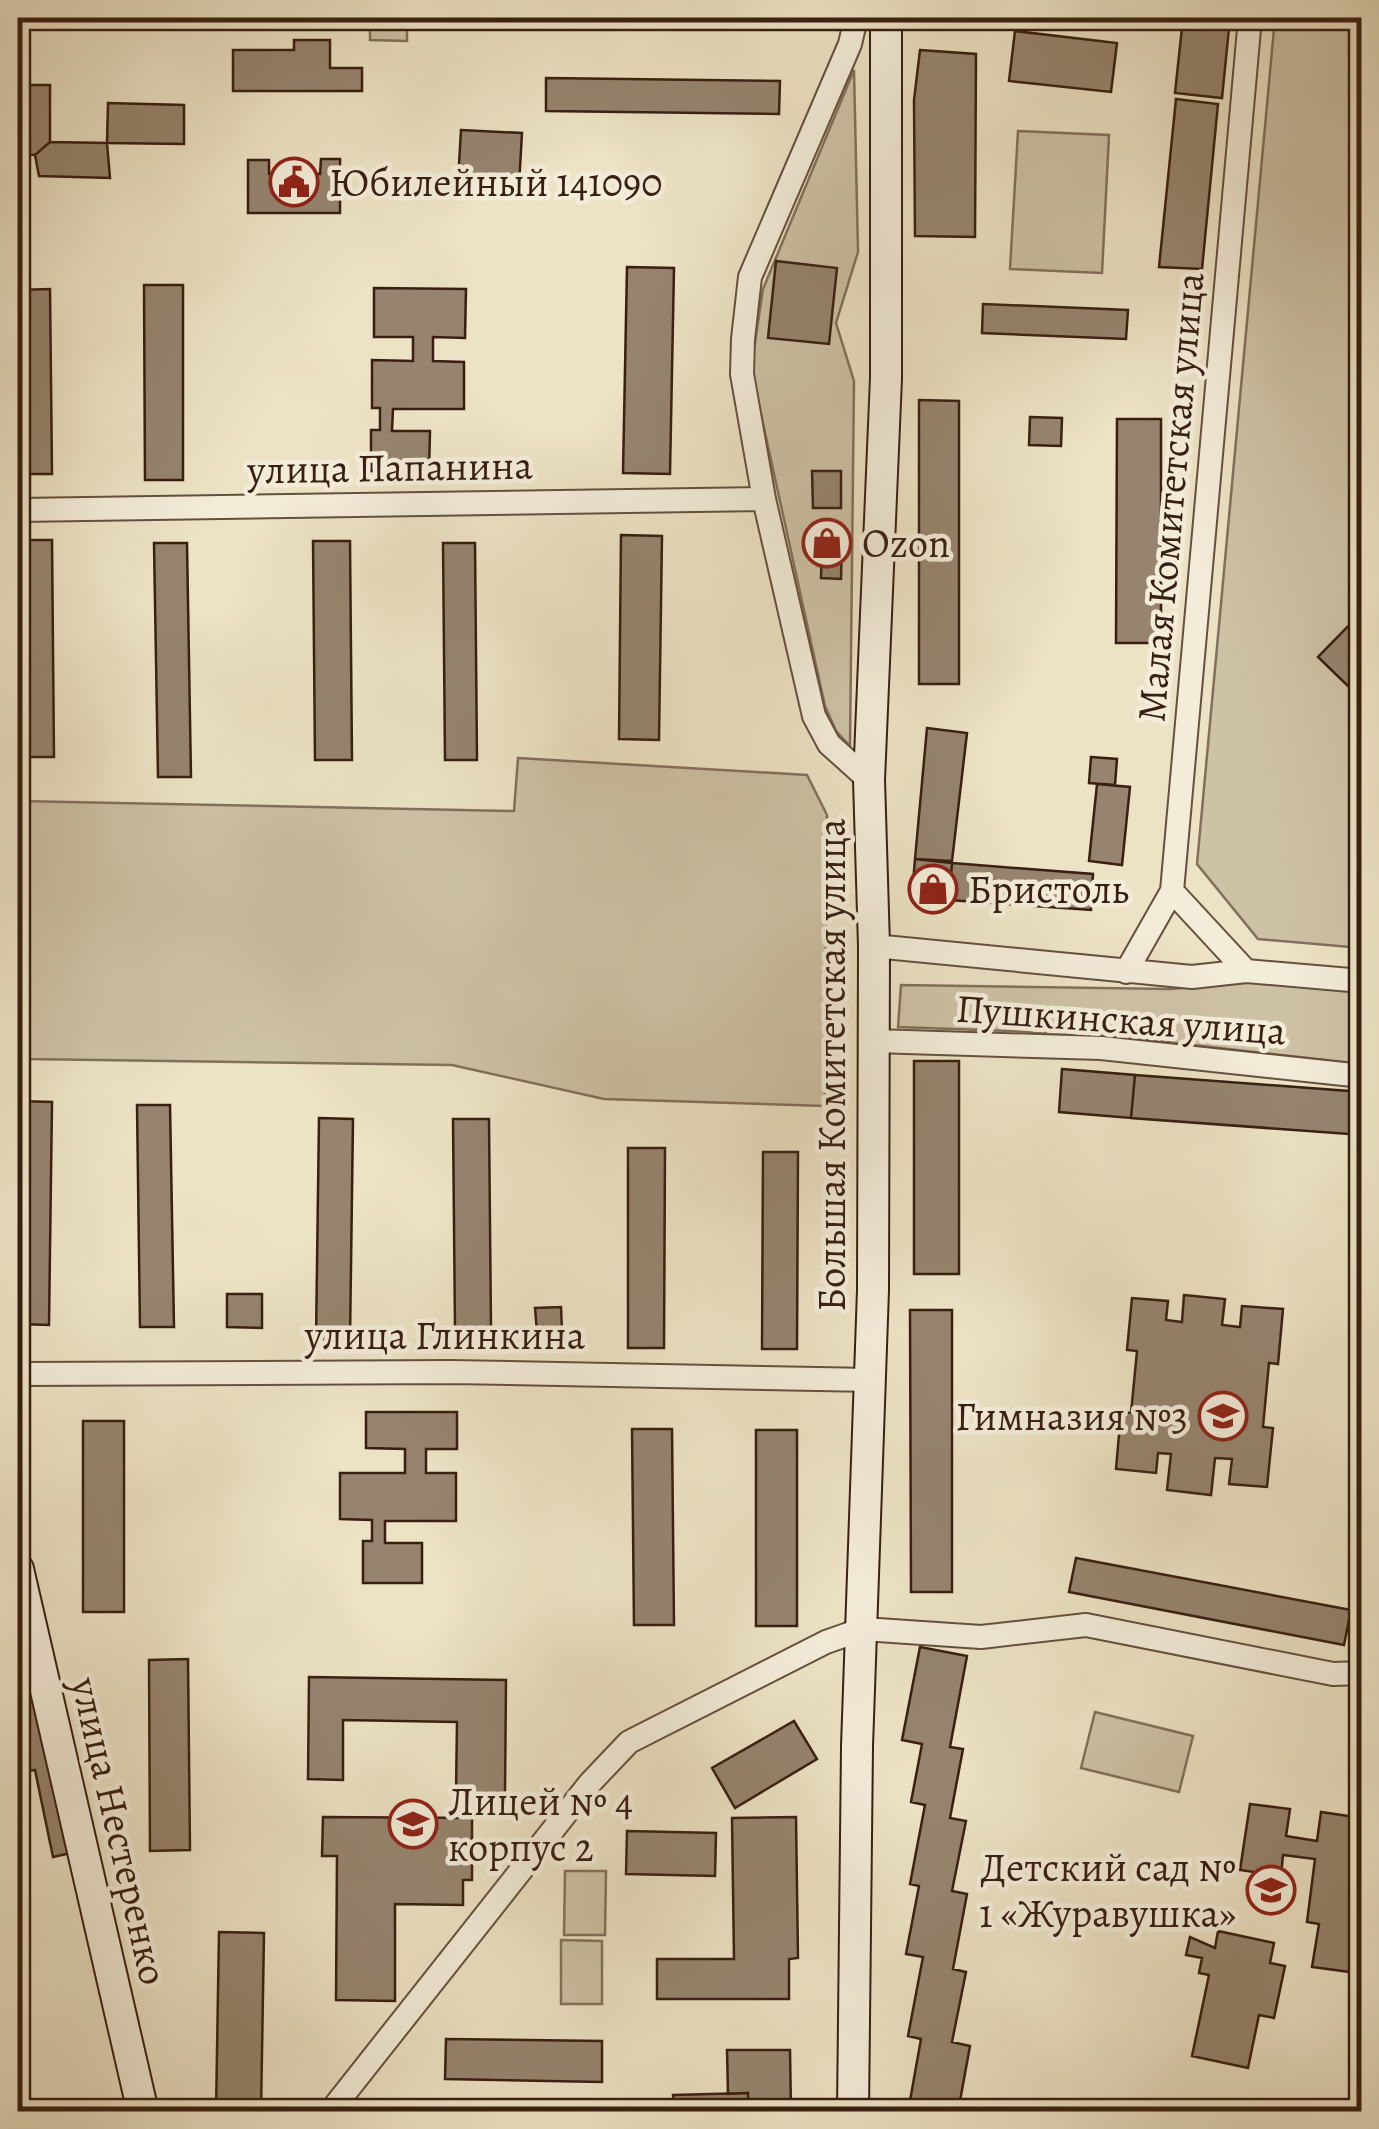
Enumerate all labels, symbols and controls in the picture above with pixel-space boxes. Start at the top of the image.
place label: Юбилейный 141090 [329,155,663,210]
public building icon: Юбилейный 141090 [268,156,320,208]
street label: Малая Комитетская улица [1123,269,1218,724]
street label: улица Папанина [246,438,534,498]
place label: Ozon [862,516,950,571]
shop icon: Ozon [801,517,853,569]
street label: Большая Комитетская улица [804,818,859,1312]
place label: Бристоль [968,862,1129,917]
shop icon: Бристоль [907,863,959,915]
street label: Пушкинская улица [954,981,1288,1059]
street label: улица Глинкина [304,1308,586,1363]
place label: Гимназия №3 [955,1389,1188,1444]
school or university icon: Гимназия №3 [1197,1390,1249,1442]
street label: улица Нестеренко [57,1671,182,1990]
place label: Лицей № 4 корпус 2 [448,1774,633,1875]
school or university icon: Лицей № 4 корпус 2 [387,1798,439,1850]
place label: Детский сад № 1 «Журавушка» [979,1840,1236,1941]
school or university icon: Детский сад № 1 «Журавушка» [1245,1864,1297,1916]

